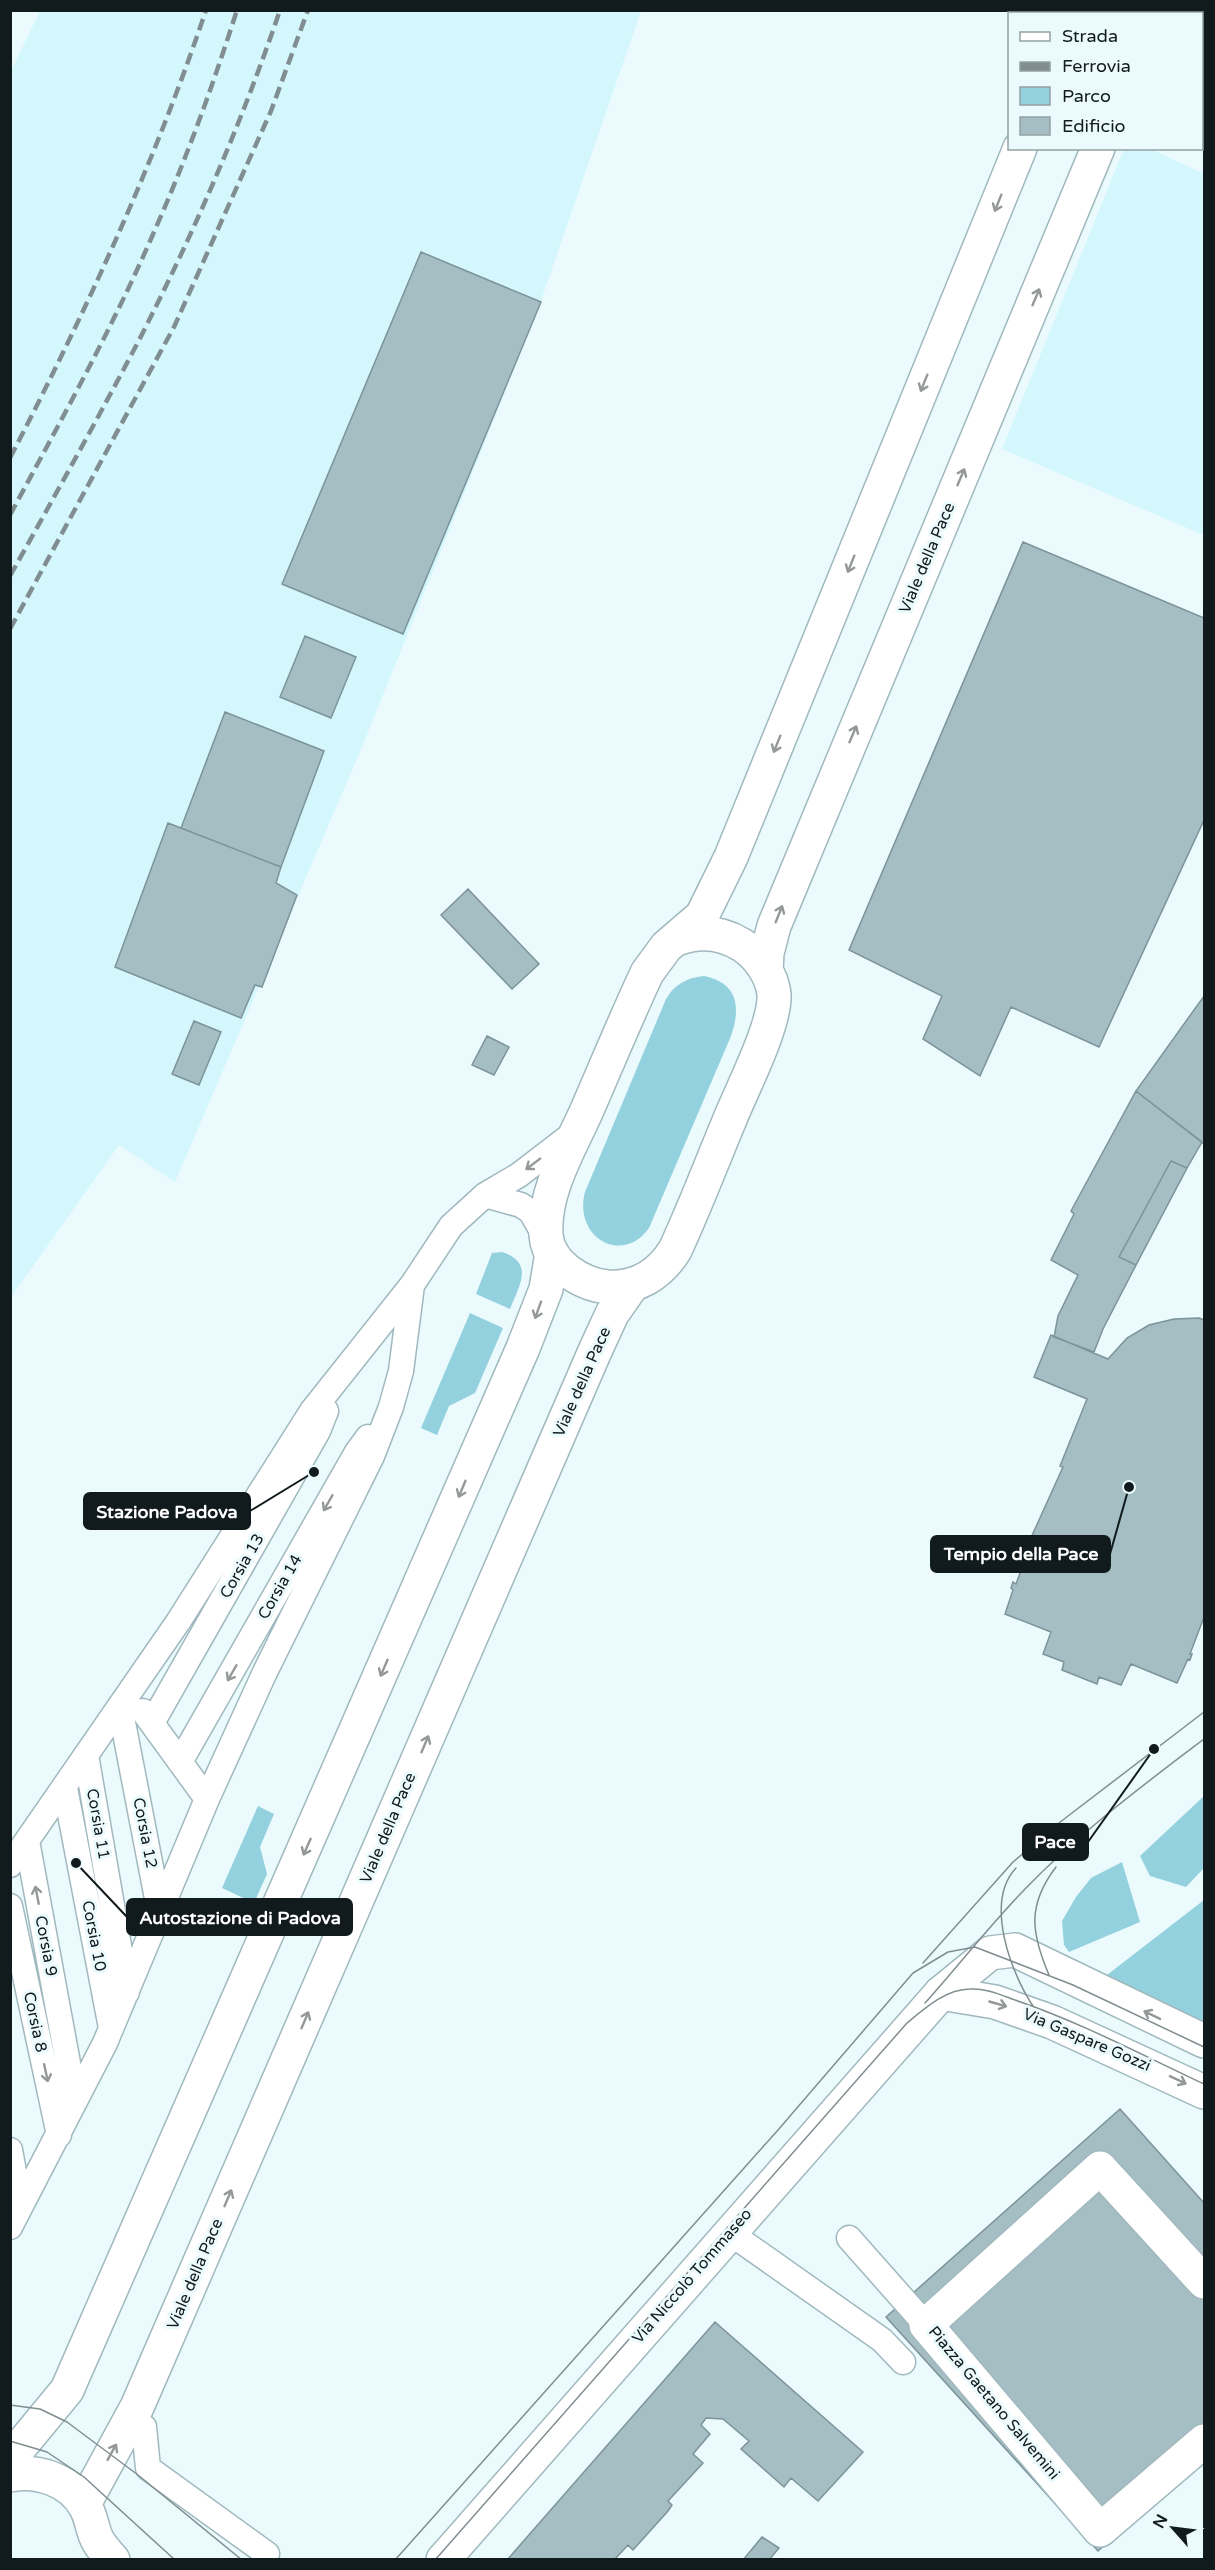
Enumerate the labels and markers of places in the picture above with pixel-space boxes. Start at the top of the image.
callout: Stazione Padova [84,1493,250,1529]
callout: Tempio della Pace [931,1536,1110,1572]
callout: Pace [1023,1824,1088,1860]
callout: Autostazione di Padova [127,1899,352,1935]

